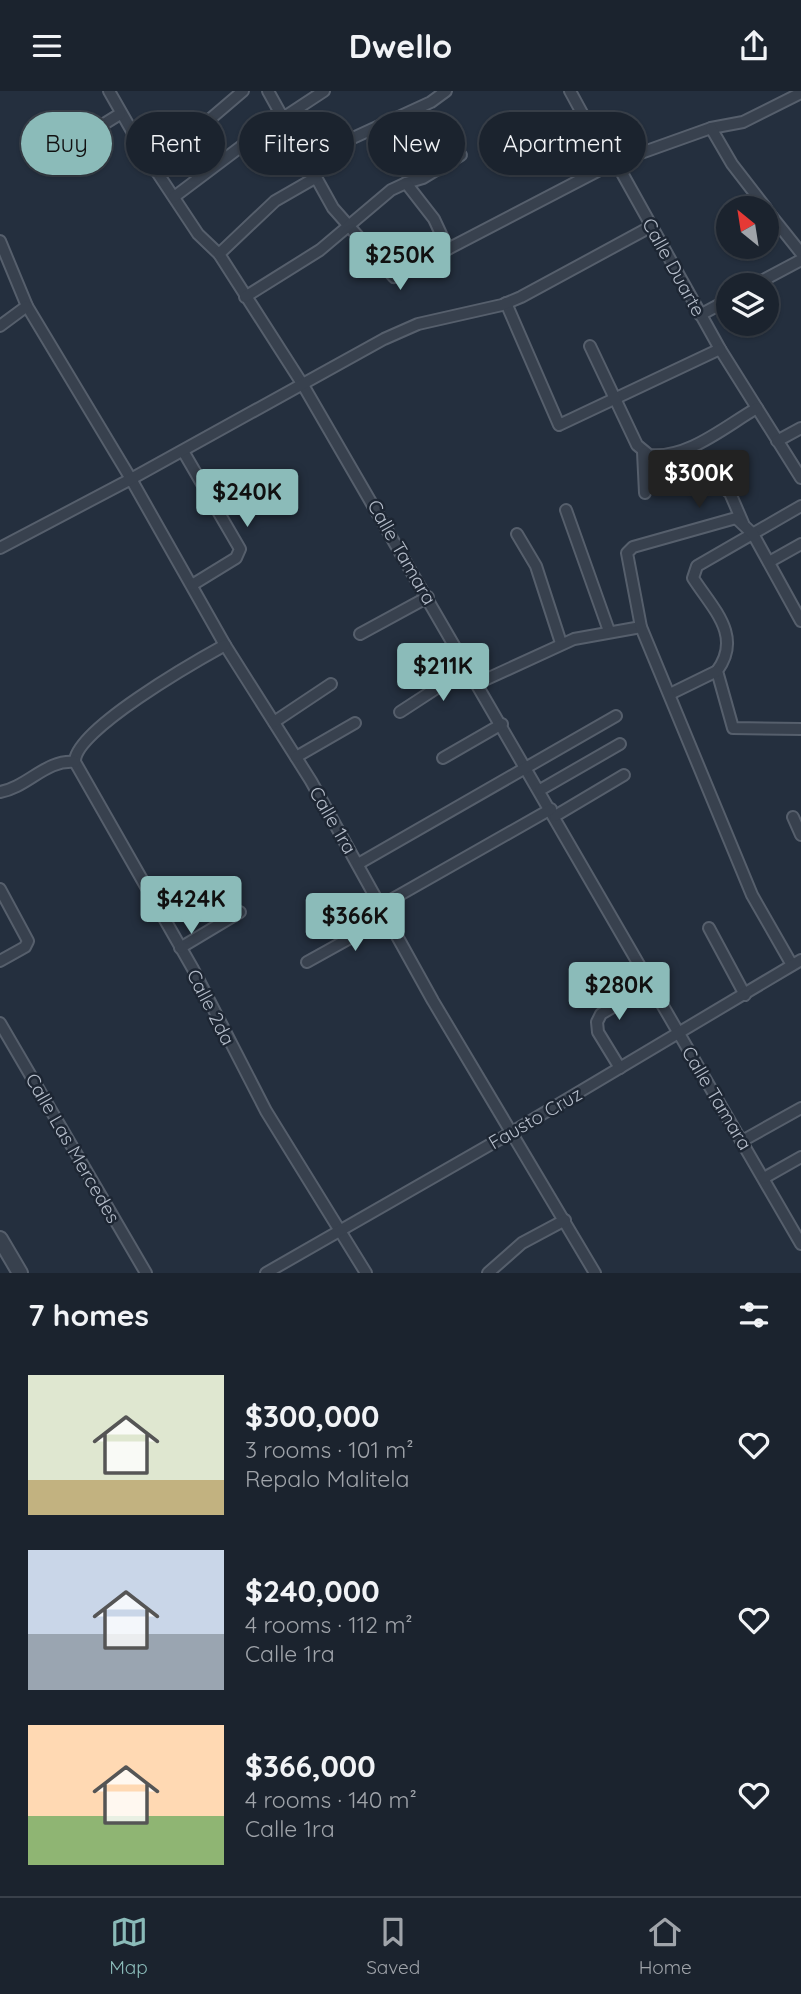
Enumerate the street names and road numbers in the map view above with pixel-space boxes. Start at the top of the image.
street label: Calle Duarte [637,214,711,320]
street label: Calle Tamara [362,495,442,609]
street label: Calle 1ra [304,782,362,858]
street label: Calle 2da [182,965,240,1049]
street label: Calle Tamara [677,1042,757,1154]
street label: Calle Las Mercedes [20,1069,126,1227]
street label: Fausto Cruz [484,1082,586,1154]

